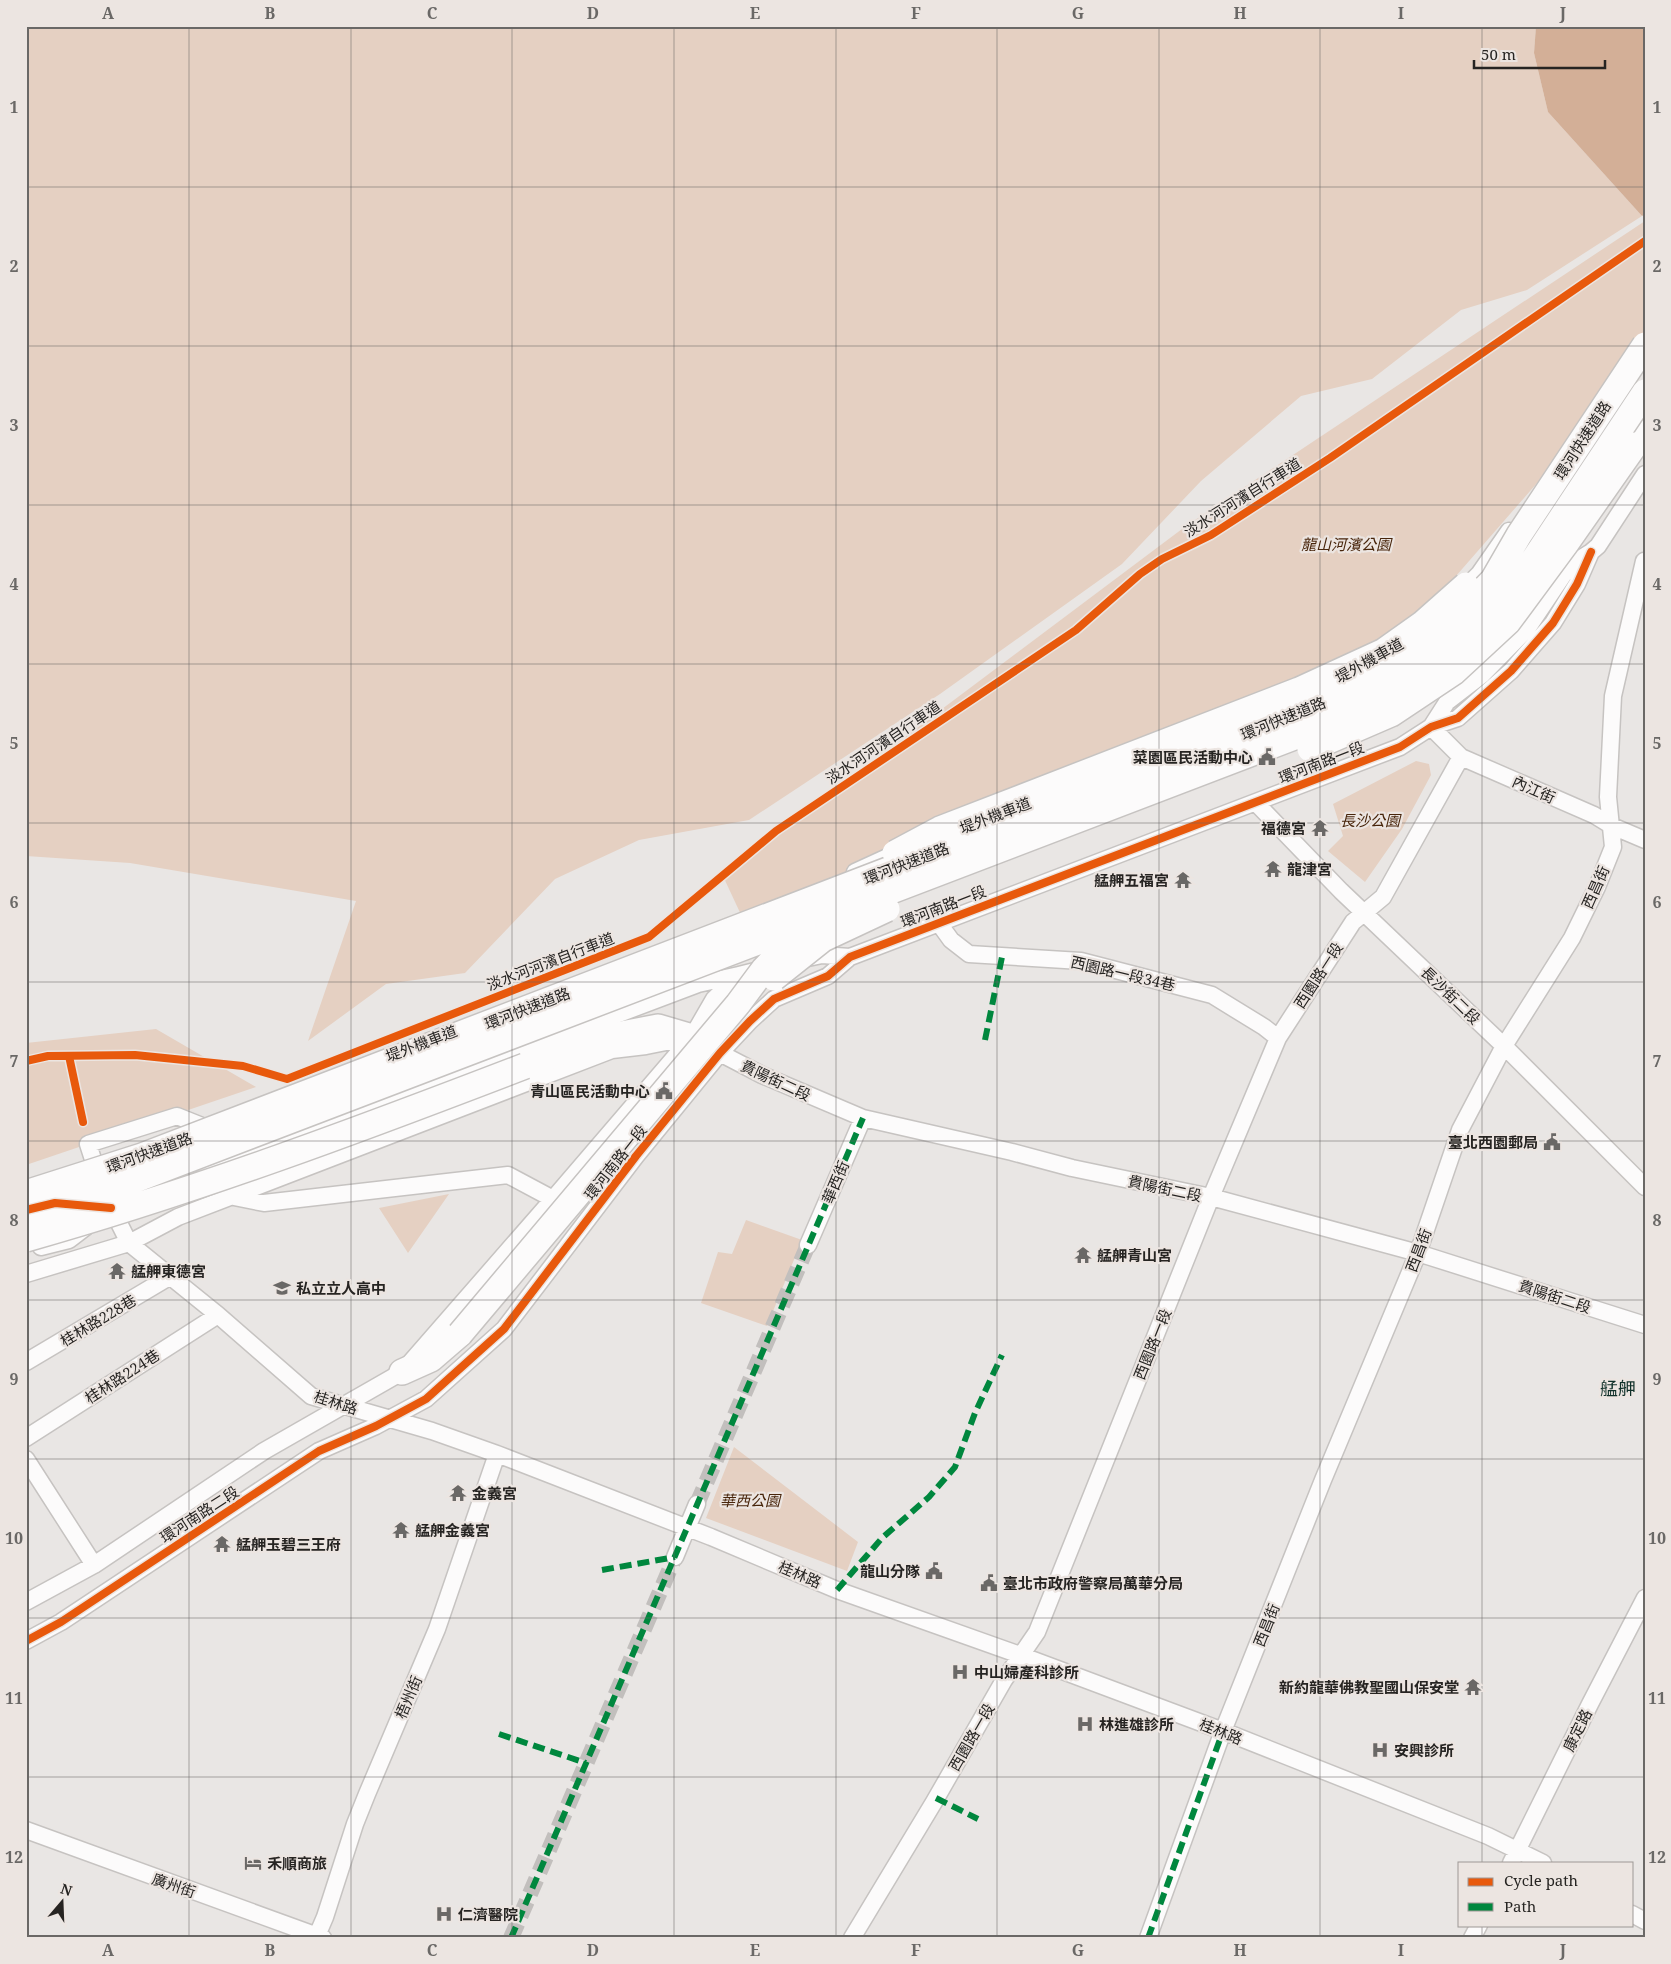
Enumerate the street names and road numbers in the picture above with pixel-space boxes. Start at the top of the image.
street label: 環河快速道路 [1549,397,1615,483]
street label: 淡水河河濱自行車道 [1179,453,1305,541]
street label: 堤外機車道 [1331,633,1407,687]
street label: 環河快速道路 [1238,692,1328,744]
street label: 淡水河河濱自行車道 [821,696,945,788]
street label: 環河南路一段 [1275,737,1367,787]
street label: 內江街 [1509,771,1559,807]
street label: 堤外機車道 [956,792,1034,838]
street label: 環河快速道路 [860,838,952,888]
street label: 西昌街 [1577,862,1613,912]
street label: 環河南路一段 [897,881,989,931]
street label: 淡水河河濱自行車道 [483,927,617,995]
street label: 西園路一段 [1289,938,1347,1012]
street label: 西園路一段34巷 [1069,951,1177,995]
street label: 長沙街二段 [1417,962,1485,1028]
street label: 環河快速道路 [481,983,573,1033]
street label: 堤外機車道 [382,1020,460,1066]
street label: 貴陽街二段 [738,1055,814,1105]
street label: 環河南路一段 [579,1120,651,1204]
street label: 環河快速道路 [103,1127,195,1177]
street label: 華西街 [817,1157,853,1207]
street label: 貴陽街二段 [1126,1170,1204,1206]
street label: 西昌街 [1401,1225,1435,1275]
street label: 貴陽街二段 [1516,1275,1594,1317]
street label: 桂林路228巷 [56,1289,140,1351]
street label: 西園路一段 [1129,1305,1175,1383]
street label: 桂林路224巷 [81,1344,163,1408]
street label: 桂林路 [312,1386,360,1418]
street label: 環河南路二段 [156,1481,242,1547]
street label: 桂林路 [775,1556,825,1592]
street label: 西昌街 [1248,1600,1284,1650]
street label: 梧州街 [390,1672,426,1722]
street label: 西園路一段 [944,1700,998,1774]
street label: 康定路 [1558,1705,1596,1755]
street label: 桂林路 [1196,1713,1246,1749]
street label: 廣州街 [149,1868,199,1902]

